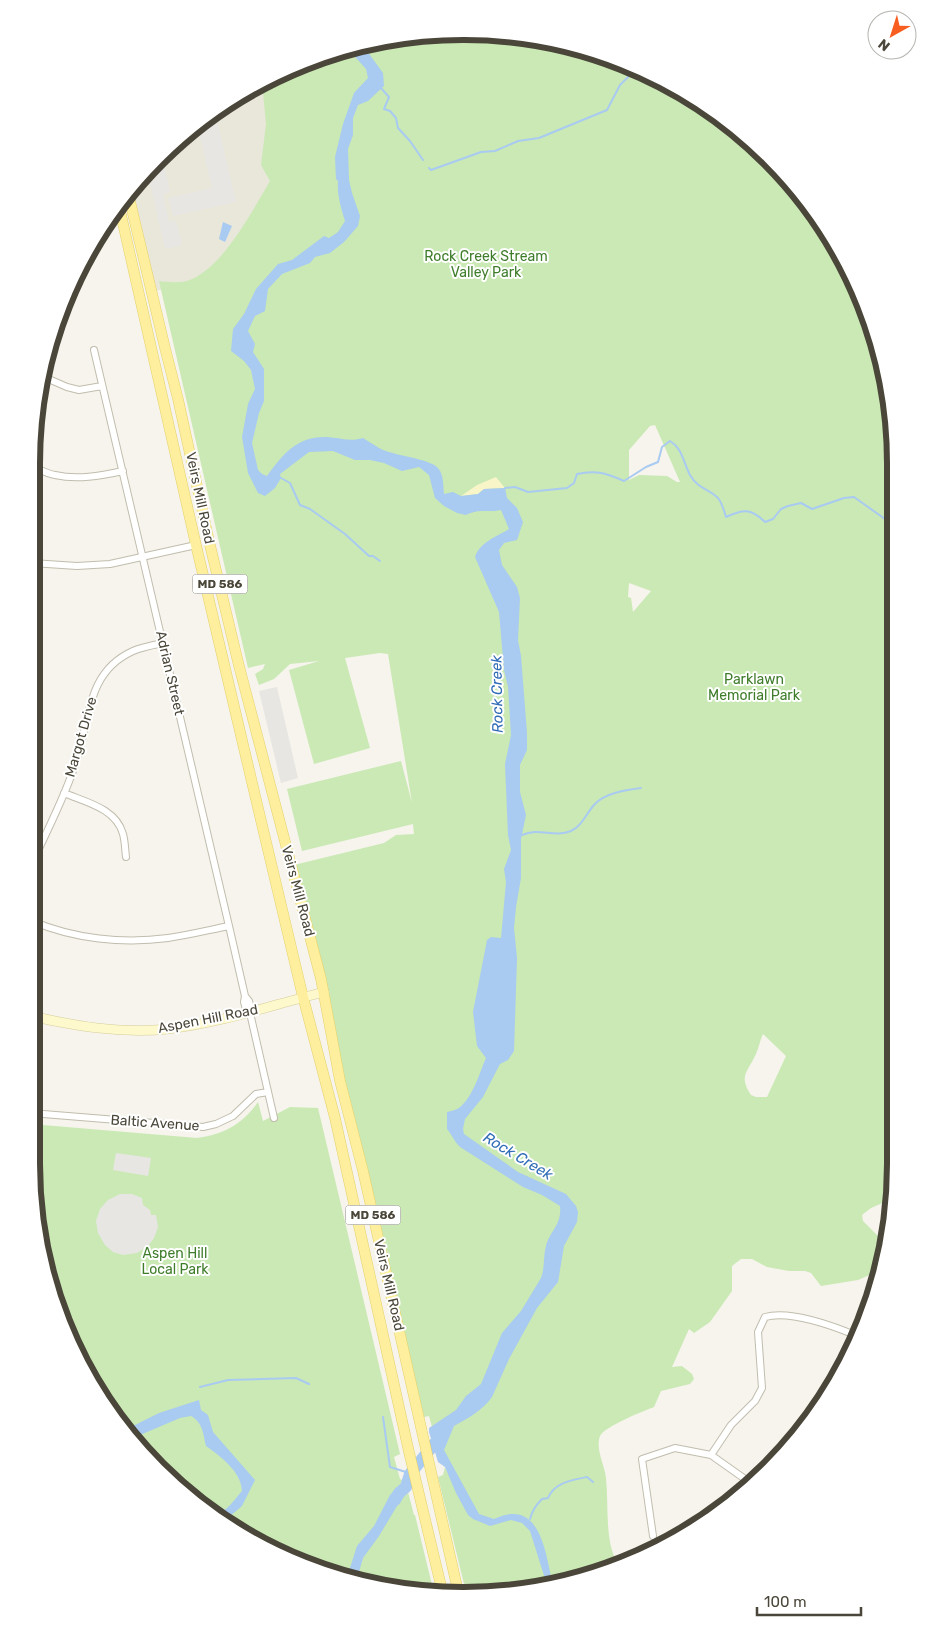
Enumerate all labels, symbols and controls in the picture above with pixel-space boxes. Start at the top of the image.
north arrow [867,10,917,60]
text: N [875,35,893,54]
park label: Rock Creek Stream Valley Park [424,248,548,281]
street label: Veirs Mill Road [182,451,218,545]
road number: MD 586 [192,574,248,594]
street label: Adrian Street [152,629,188,718]
water label: Rock Creek [487,655,507,733]
park label: Parklawn Memorial Park [708,671,801,704]
street label: Margot Drive [61,695,101,779]
street label: Veirs Mill Road [278,844,318,938]
street label: Aspen Hill Road [157,1001,259,1037]
street label: Baltic Avenue [110,1111,200,1135]
water label: Rock Creek [480,1128,556,1184]
road number: MD 586 [346,1206,400,1224]
street label: Veirs Mill Road [370,1238,408,1332]
park label: Aspen Hill Local Park [141,1245,209,1278]
scale bar [757,1584,861,1616]
text: 100 m [764,1593,806,1611]

